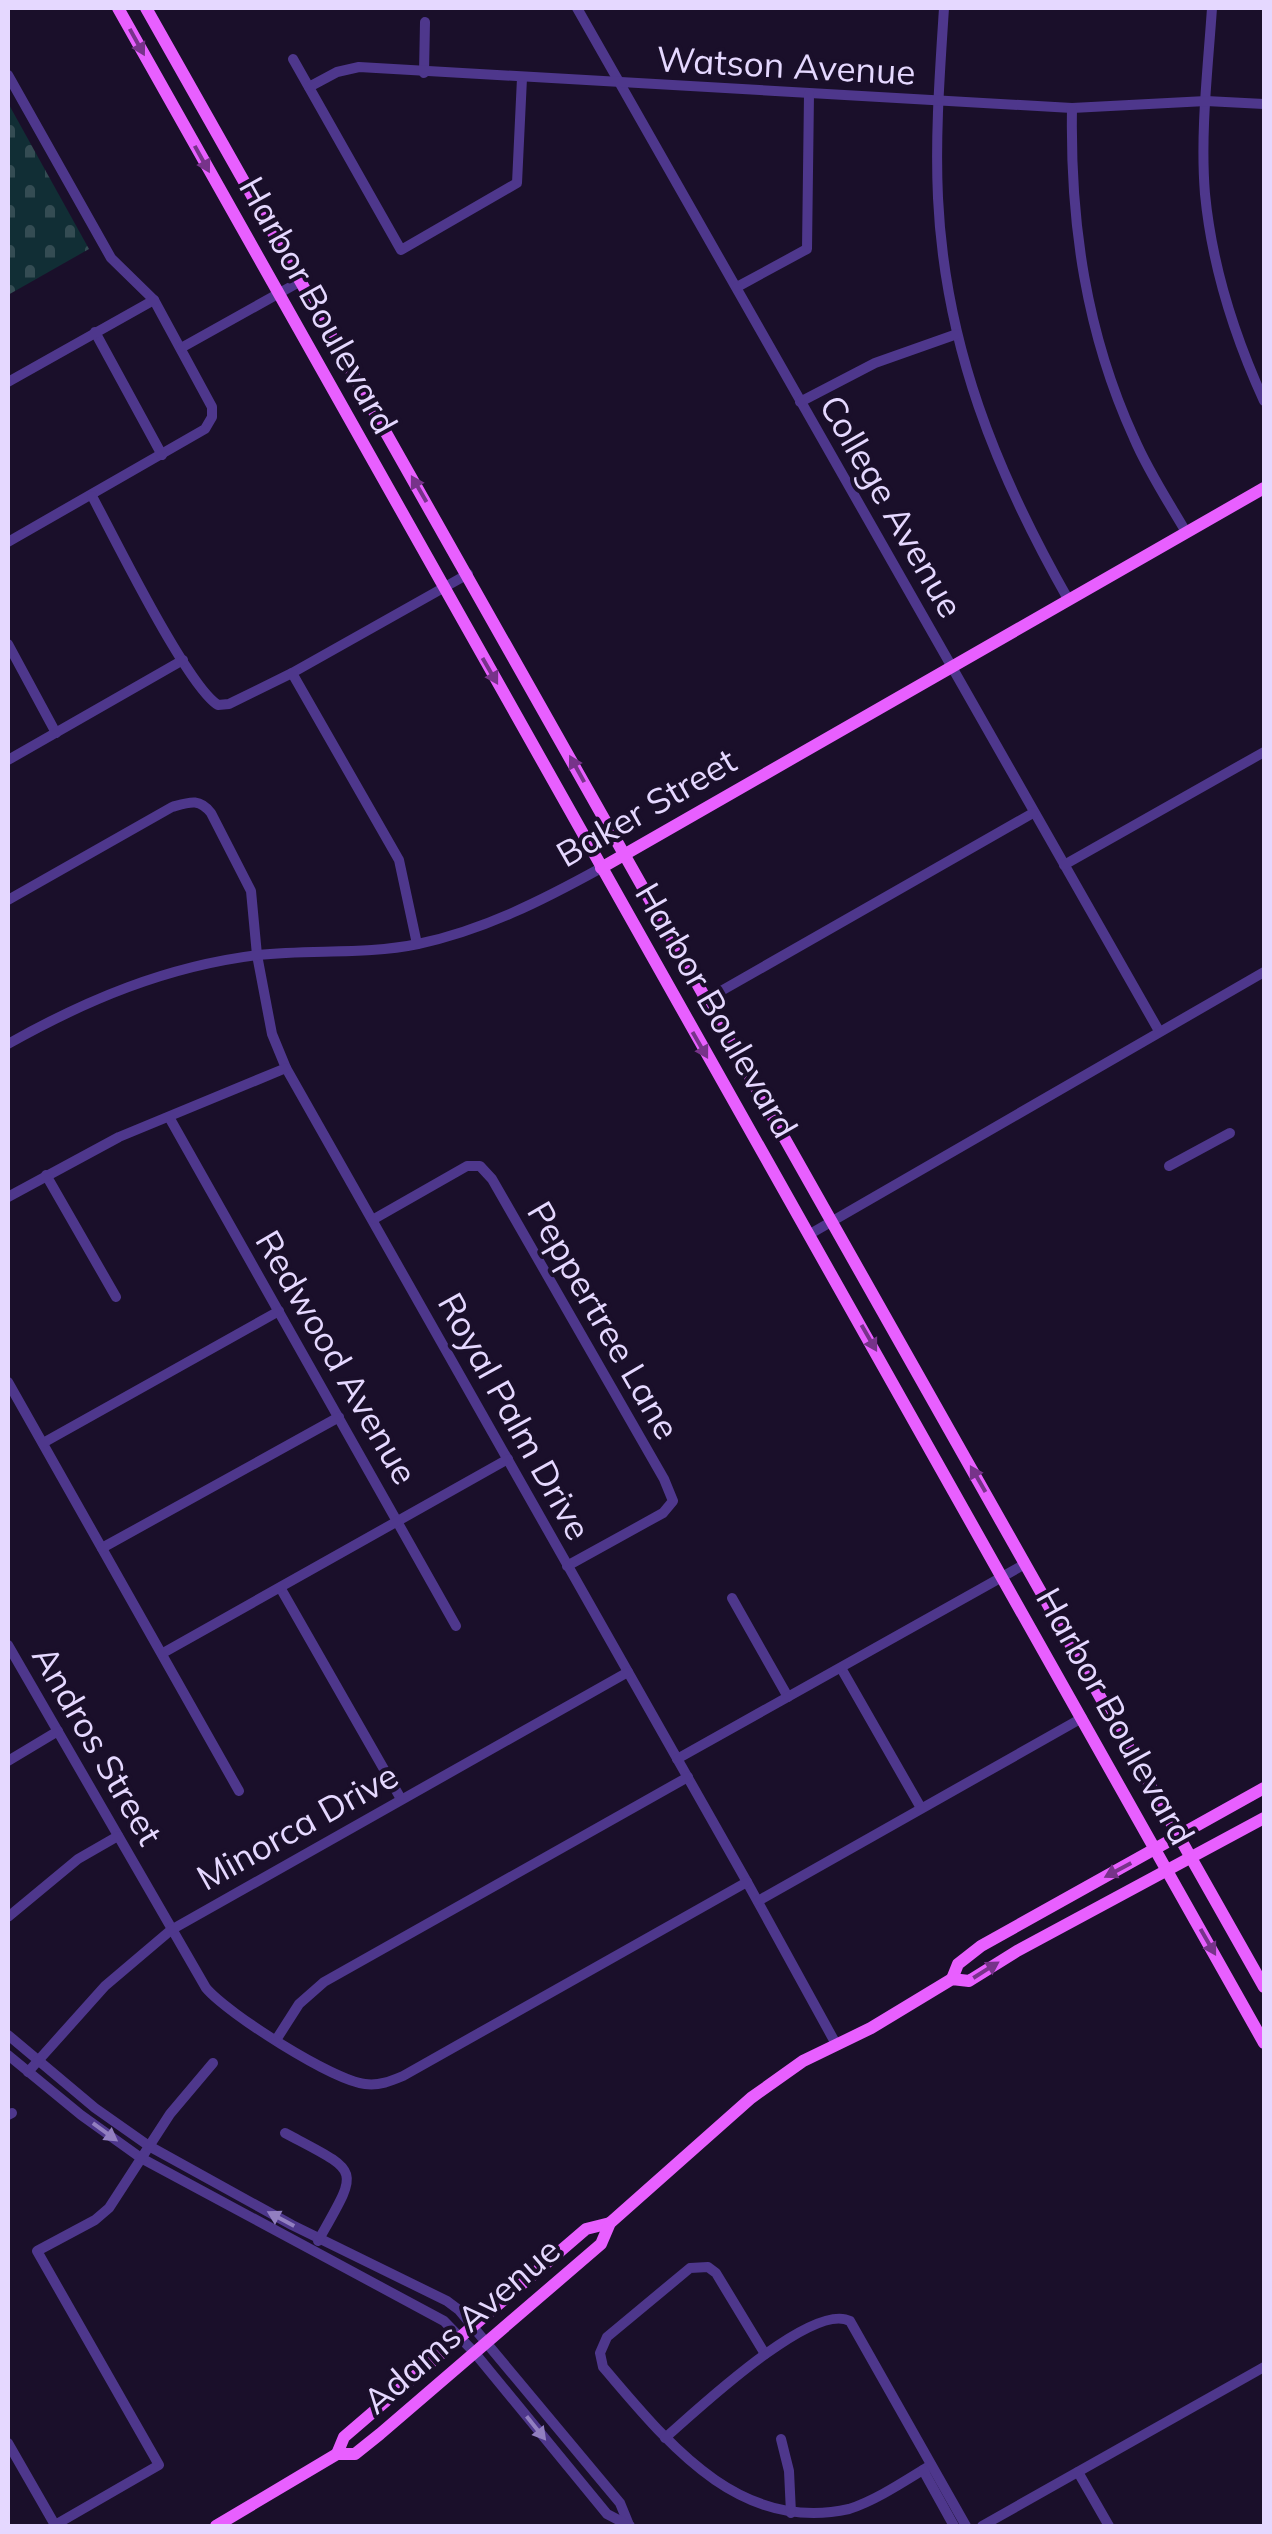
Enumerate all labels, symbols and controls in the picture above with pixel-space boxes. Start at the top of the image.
one-way arrow [128,28,146,56]
street label: Watson Avenue [655,36,917,94]
one-way arrow [193,145,211,173]
street label: Harbor Boulevard [230,169,408,441]
street label: College Avenue [811,387,973,625]
one-way arrow [411,475,429,503]
one-way arrow [481,657,498,686]
street label: Baker Street [548,738,744,876]
one-way arrow [569,755,586,784]
street label: Harbor Boulevard [626,875,808,1145]
one-way arrow [691,1030,708,1059]
street label: Peppertree Lane [518,1193,690,1447]
street label: Redwood Avenue [246,1222,428,1492]
street label: Royal Palm Drive [429,1285,601,1547]
one-way arrow [860,1323,877,1352]
one-way arrow [969,1464,986,1493]
street label: Harbor Boulevard [1027,1580,1205,1852]
street label: Andros Street [23,1637,173,1853]
street label: Minorca Drive [189,1753,405,1899]
one-way arrow [1104,1861,1132,1878]
one-way arrow [1198,1928,1216,1956]
one-way arrow [972,1962,1000,1980]
one-way arrow [91,2122,118,2141]
one-way arrow [267,2211,296,2228]
street label: Adams Avenue [353,2227,569,2423]
one-way arrow [524,2415,546,2440]

